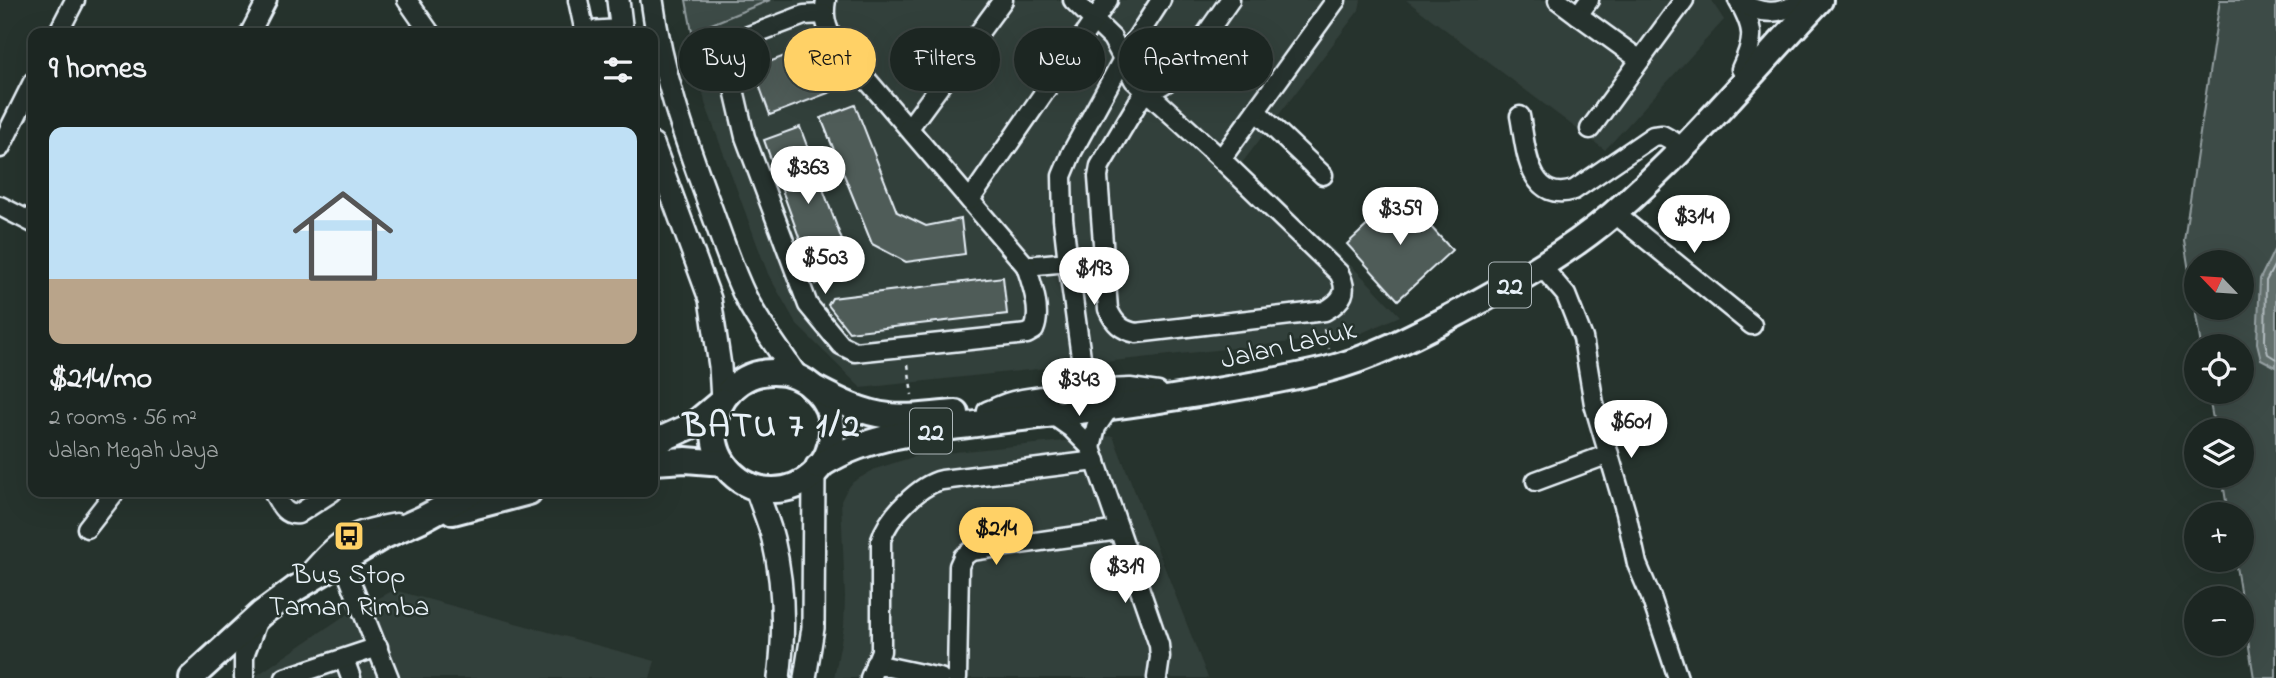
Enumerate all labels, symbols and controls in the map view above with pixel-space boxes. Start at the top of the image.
chip: Buy [679,28,770,91]
chip: Rent [784,28,876,91]
chip: Filters [890,28,1000,91]
chip: New [1014,28,1105,91]
chip: Apartment [1119,28,1273,91]
text: 9 homes [49,48,147,92]
icon: filters [599,51,637,89]
pin: $363 [767,146,849,206]
text: $363 [786,152,830,185]
icon: home [280,173,406,299]
pin: $359 [1359,188,1441,247]
text: $359 [1378,193,1422,226]
pin: $314 [1653,196,1735,255]
text: $314 [1674,201,1714,234]
pin: $503 [784,236,866,296]
text: $503 [802,242,848,275]
pin: $193 [1053,247,1135,307]
north arrow [2184,250,2254,320]
map controls [2184,250,2254,656]
text: $193 [1075,253,1113,286]
road number: 22 [1489,262,1531,308]
street label: Jalan Labuk [1217,311,1361,382]
button: locate [2184,334,2254,404]
text: $214/mo [49,358,152,402]
pin: $343 [1038,358,1120,418]
text: $343 [1058,364,1100,397]
pin: $601 [1590,400,1672,460]
text: 2 rooms · 56 m² [49,402,197,435]
district label: BATU 7 1/2 [681,402,861,453]
text: $601 [1610,406,1652,439]
road number: 22 [910,408,952,453]
button: layers [2184,418,2254,488]
text: Jalan Megah Jaya [49,435,219,468]
button: + [2184,502,2254,572]
pin: $214 [955,508,1037,567]
text: $214 [975,513,1017,546]
bus stop icon: Bus Stop Taman Rimba [332,519,366,553]
pin: $319 [1084,546,1166,605]
text: $319 [1106,551,1144,584]
place label: Bus Stop Taman Rimba [269,556,429,629]
button: − [2184,586,2254,656]

